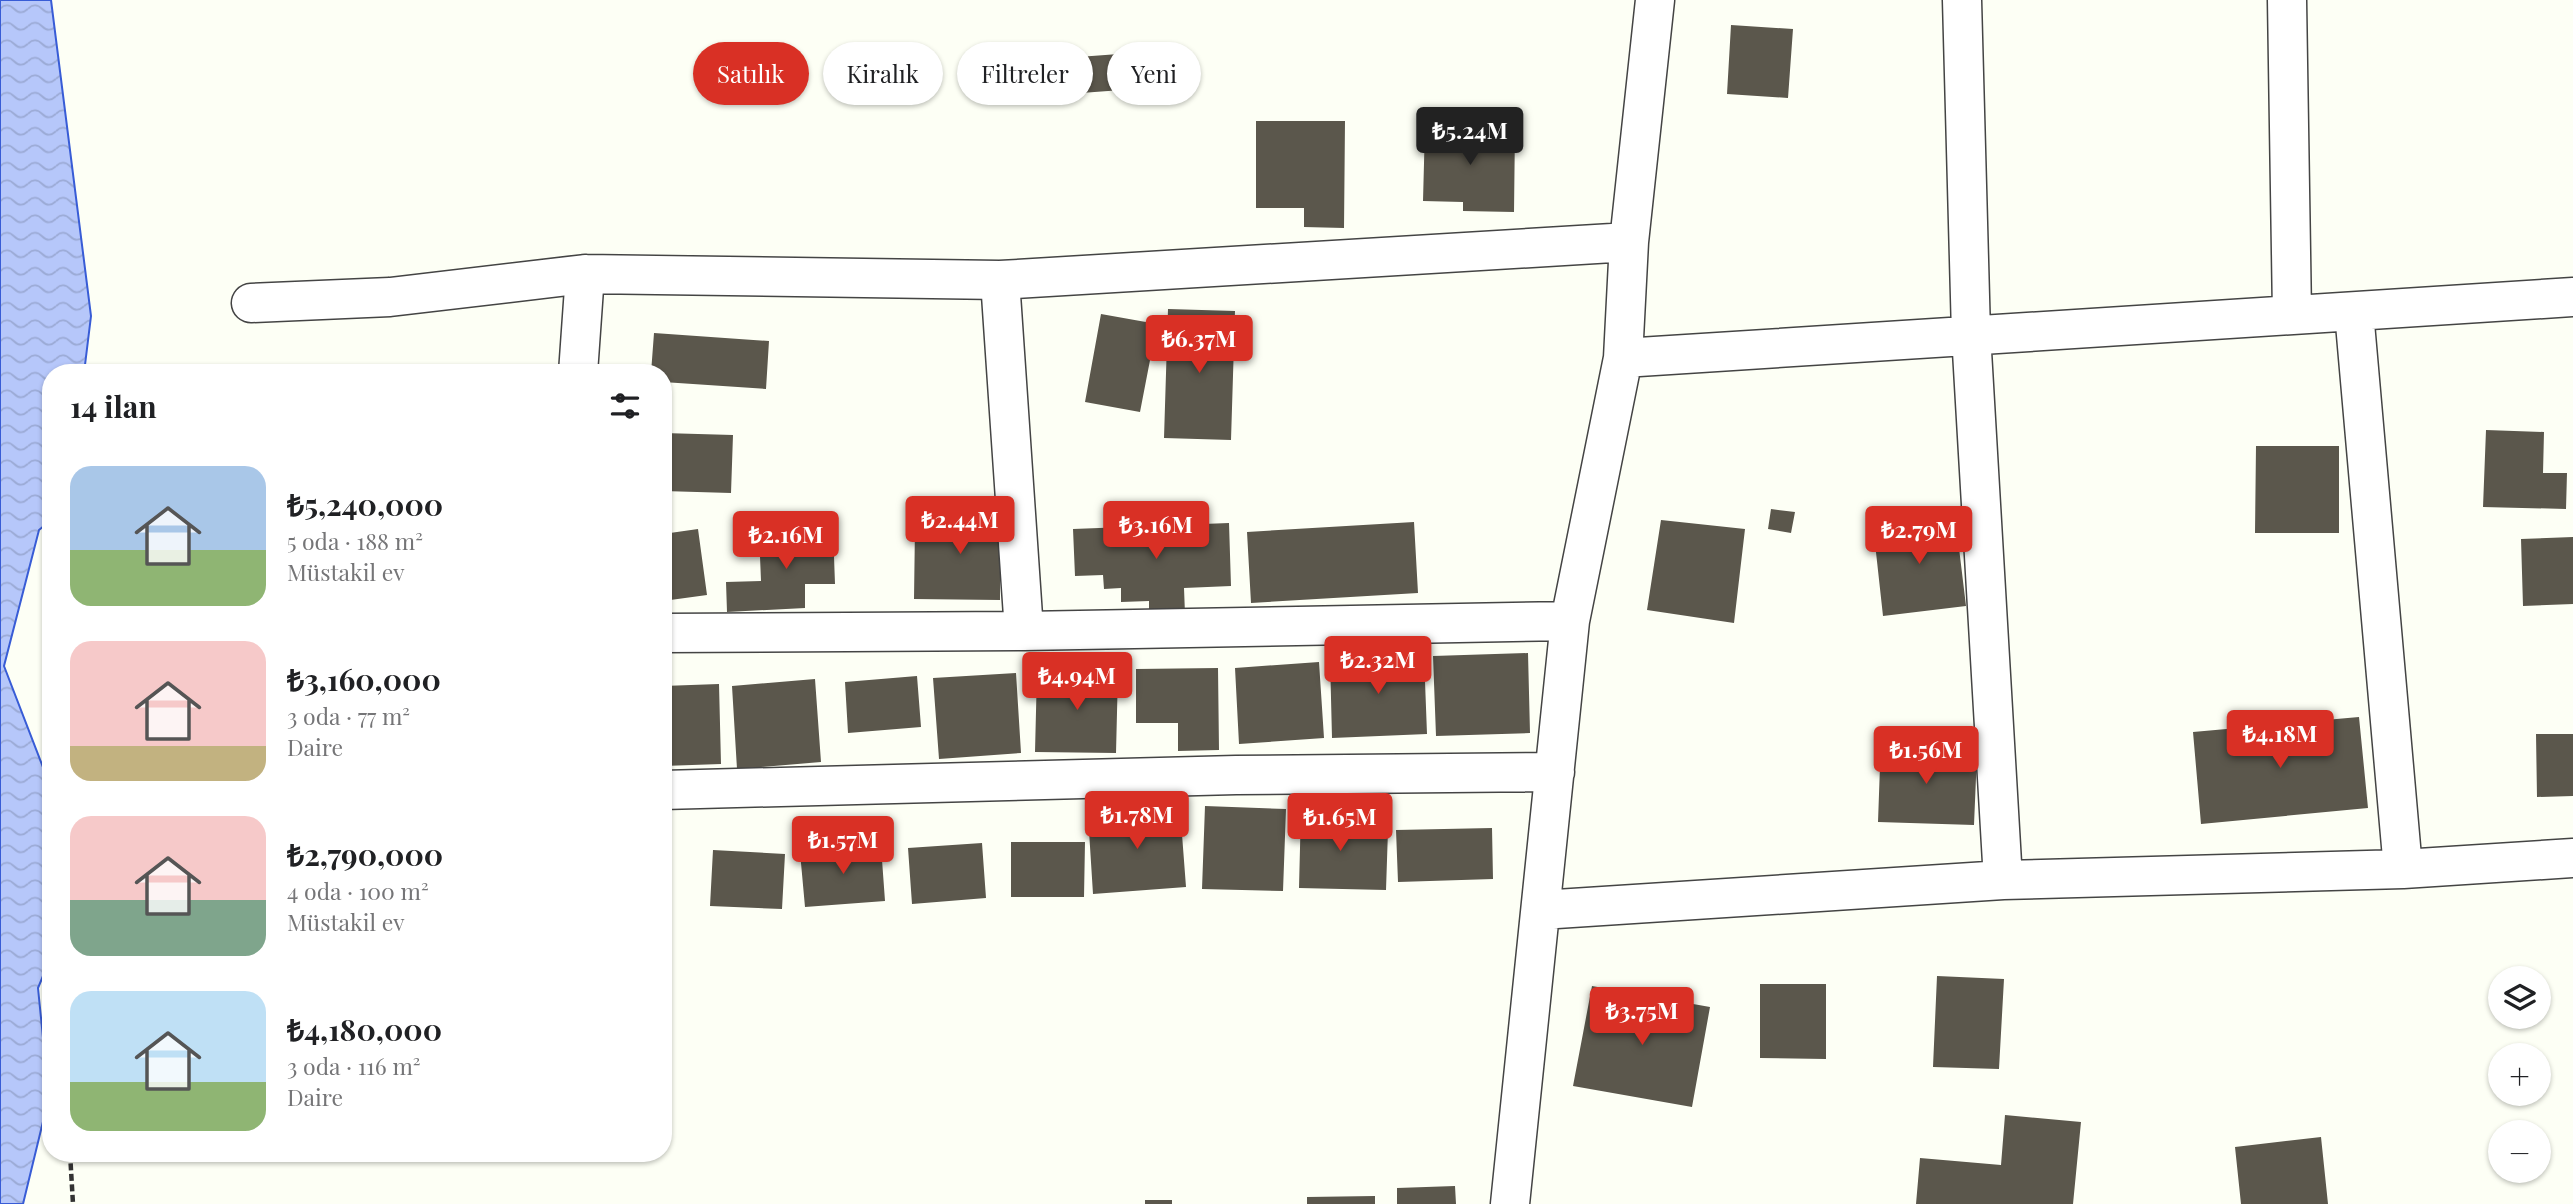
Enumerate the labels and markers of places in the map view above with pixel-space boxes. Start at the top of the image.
pin: ₺5.24M [1413,108,1527,167]
pin: ₺6.37M [1142,316,1256,375]
pin: ₺2.44M [903,496,1017,556]
pin: ₺3.16M [1099,502,1213,561]
pin: ₺2.79M [1862,506,1976,566]
pin: ₺2.16M [729,512,843,571]
pin: ₺2.32M [1321,636,1435,696]
pin: ₺4.94M [1020,652,1134,712]
pin: ₺4.18M [2223,710,2337,770]
pin: ₺1.56M [1869,726,1983,786]
pin: ₺1.78M [1080,792,1194,851]
pin: ₺1.65M [1283,794,1397,853]
pin: ₺1.57M [786,816,900,876]
pin: ₺3.75M [1585,988,1699,1047]

